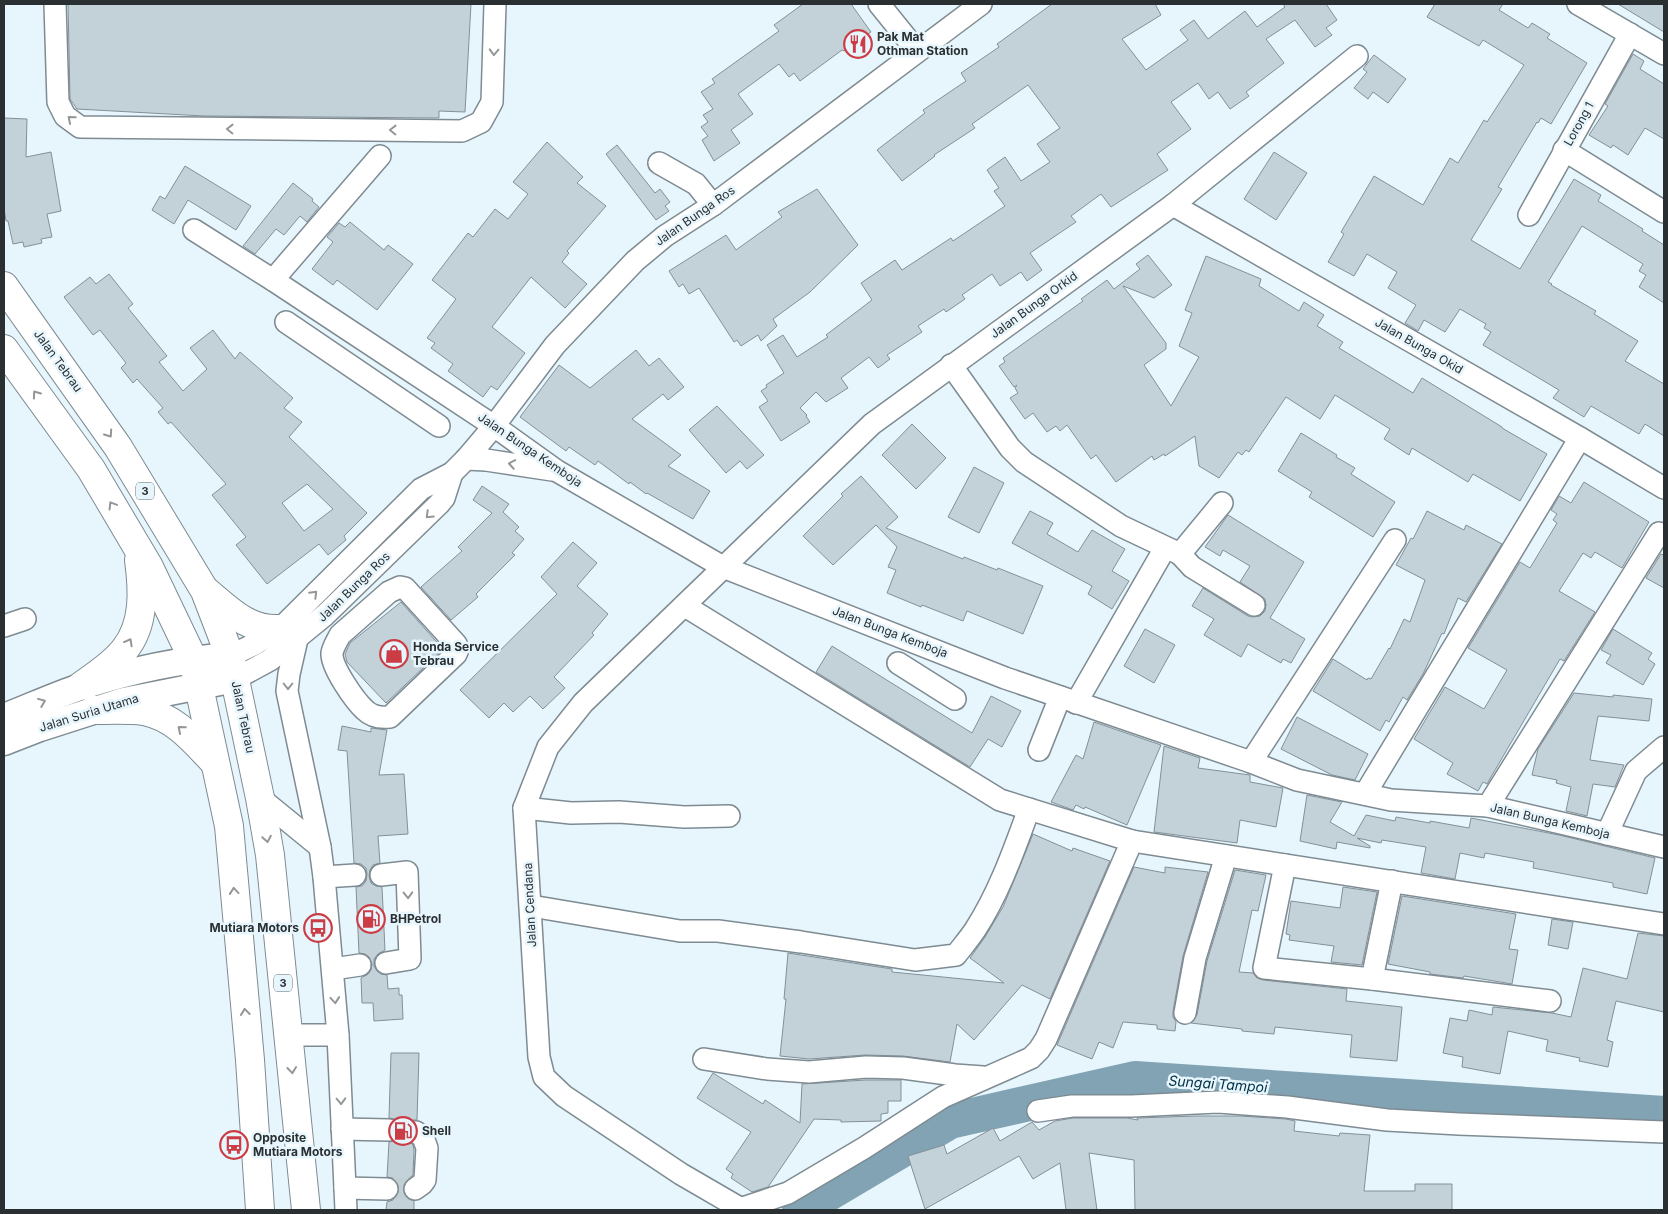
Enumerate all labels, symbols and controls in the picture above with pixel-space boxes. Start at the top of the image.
restaurant icon: Pak Mat Othman Station [843,29,873,59]
place label: Pak Mat Othman Station [877,29,968,58]
one-way arrow [489,49,499,57]
street label: Lorong 1 [1560,99,1597,148]
one-way arrow [67,116,76,125]
one-way arrow [226,124,234,134]
one-way arrow [389,125,396,135]
street label: Jalan Bunga Ros [652,182,738,249]
street label: Jalan Bunga Orkid [987,268,1080,341]
street label: Jalan Bunga Okid [1373,314,1466,377]
street label: Jalan Tebrau [31,327,86,395]
one-way arrow [33,390,42,400]
street label: Jalan Bunga Kemboja [475,409,585,490]
one-way arrow [103,428,112,438]
one-way arrow [507,460,516,470]
road number: 3 [136,482,154,500]
one-way arrow [109,501,119,510]
one-way arrow [425,509,434,518]
street label: Jalan Bunga Ros [315,548,393,625]
one-way arrow [309,591,318,600]
street label: Jalan Bunga Kemboja [830,603,950,660]
one-way arrow [123,638,133,647]
shop icon: Honda Service Tebrau [379,639,409,669]
place label: Honda Service Tebrau [413,639,499,668]
street label: Jalan Tebrau [229,680,258,754]
one-way arrow [283,683,293,691]
street label: Jalan Suria Utama [37,690,140,735]
one-way arrow [37,698,46,708]
one-way arrow [178,726,187,735]
street label: Jalan Bunga Kemboja [1489,799,1611,842]
one-way arrow [262,835,272,844]
street label: Jalan Cendana [520,862,539,948]
one-way arrow [229,887,240,895]
one-way arrow [403,892,413,899]
fuel station icon: BHPetrol [356,904,386,934]
place label: BHPetrol [390,911,441,926]
bus stop icon: Mutiara Motors [303,913,333,943]
place label: Mutiara Motors [209,920,299,935]
road number: 3 [274,974,292,991]
one-way arrow [330,996,341,1004]
one-way arrow [240,1007,251,1015]
one-way arrow [286,1067,297,1075]
water label: Sungai Tampoi [1168,1072,1269,1095]
one-way arrow [336,1097,347,1105]
fuel station icon: Shell [388,1116,418,1146]
place label: Shell [422,1123,451,1138]
bus stop icon: Opposite Mutiara Motors [219,1130,249,1160]
place label: Opposite Mutiara Motors [253,1130,343,1159]

